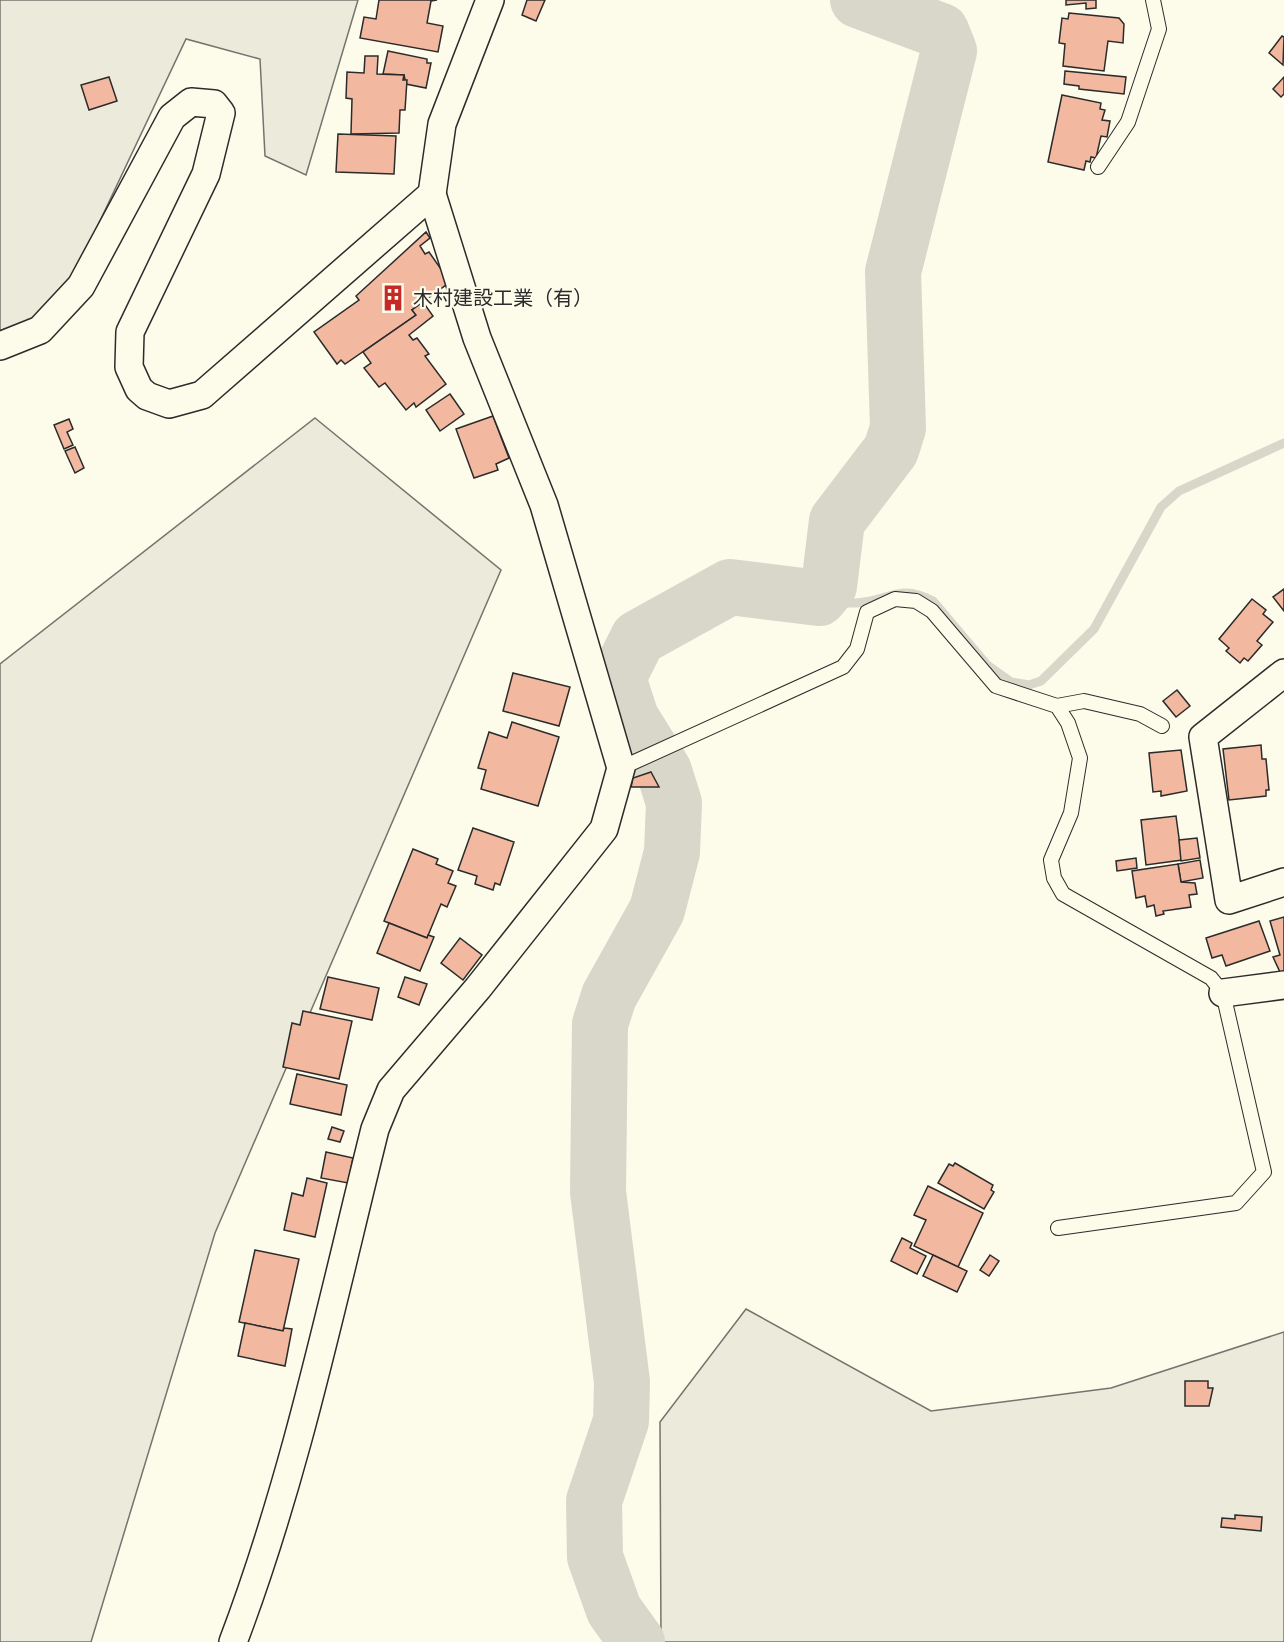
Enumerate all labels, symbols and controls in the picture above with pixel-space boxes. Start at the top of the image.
building icon: 木村建設工業（有） [378,283,408,313]
place label: 木村建設工業（有） [413,286,593,310]

